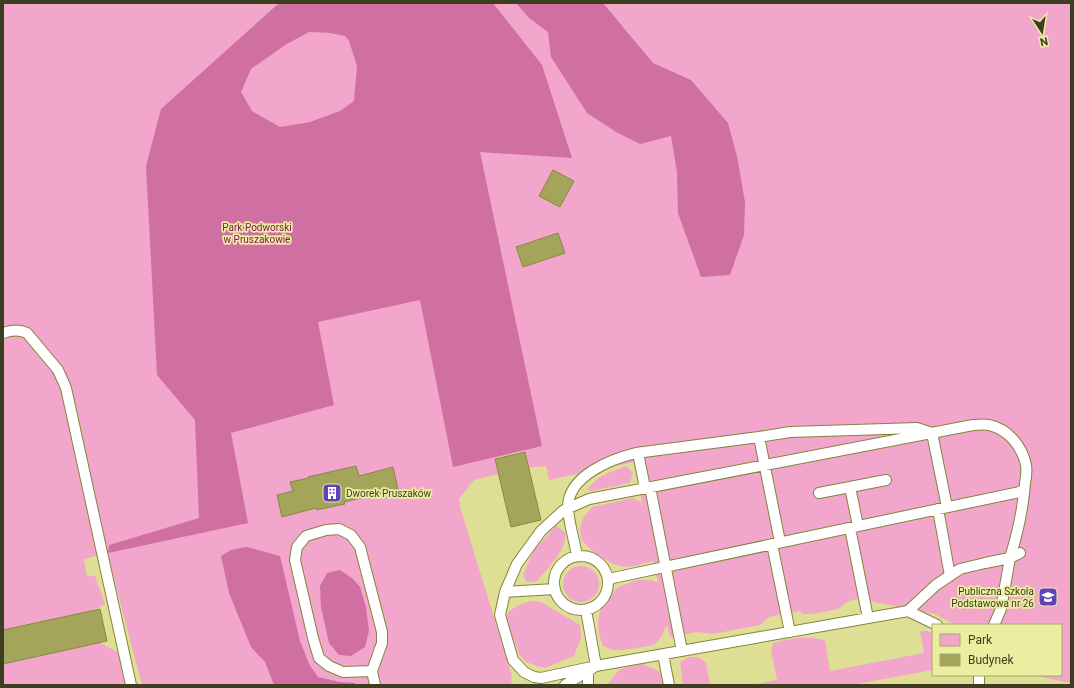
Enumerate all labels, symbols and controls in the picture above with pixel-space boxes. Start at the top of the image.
north arrow [1022,12,1062,52]
text: N [1039,34,1049,49]
park label: Park Podworski w Pruszakowie [222,222,292,245]
building icon: Dworek Pruszaków [321,482,343,504]
place label: Dworek Pruszaków [346,488,431,499]
place label: Publiczna Szkoła Podstawowa nr 26 [951,586,1034,609]
school or university icon: Publiczna Szkoła Podstawowa nr 26 [1037,586,1059,608]
legend [932,624,1062,676]
text: Park [968,633,993,647]
text: Budynek [968,653,1015,667]

